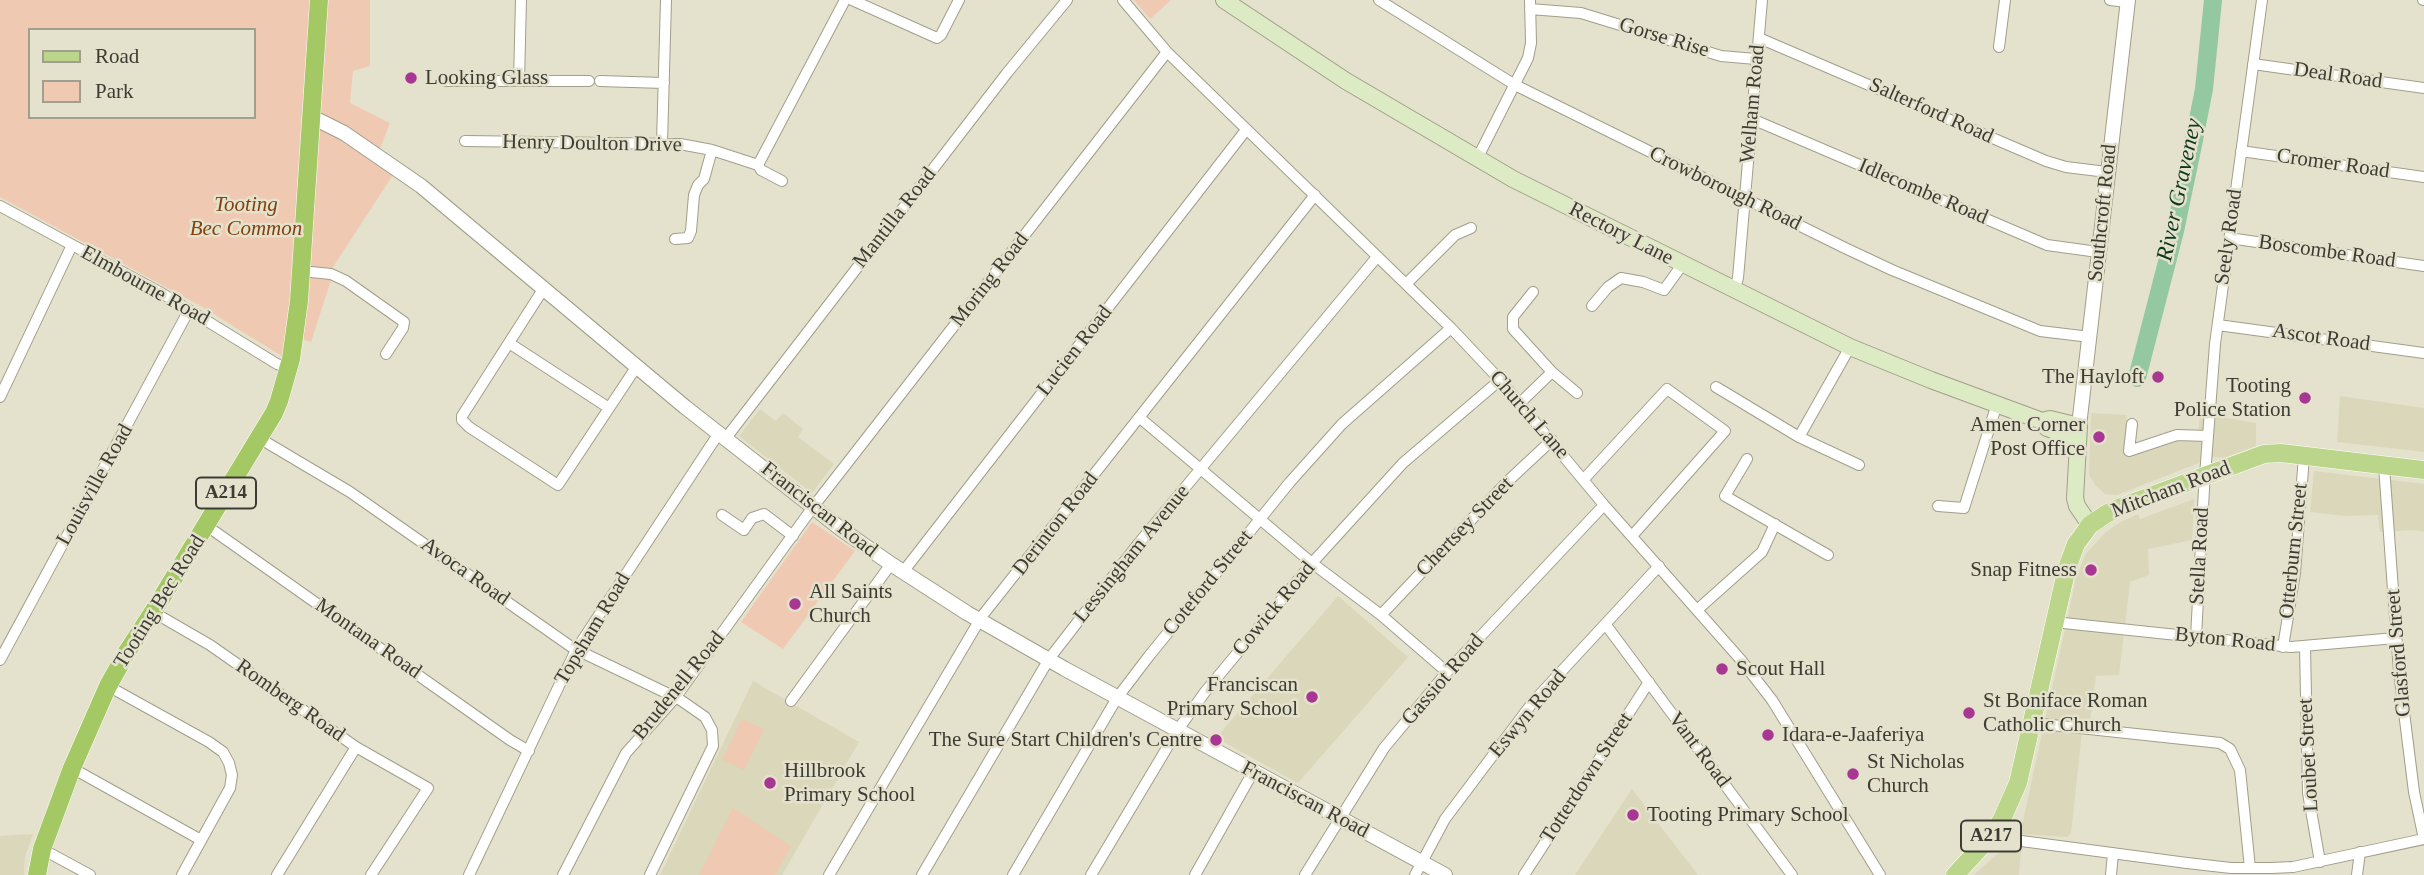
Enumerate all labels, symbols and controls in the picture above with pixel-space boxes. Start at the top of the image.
street label: Gorse Rise [1616,12,1712,64]
legend [28,28,256,119]
text: Road [95,44,139,68]
street label: Welham Road [1735,44,1771,164]
street label: Deal Road [2292,57,2384,95]
place label: Looking Glass [425,65,548,91]
marker: Looking Glass [403,70,419,86]
street label: Salterford Road [1865,72,1997,150]
text: Park [95,79,134,103]
water label: River Graveney [2151,116,2209,264]
street label: Henry Doulton Drive [502,130,682,158]
street label: Crowborough Road [1645,141,1805,237]
street label: Southcroft Road [2083,143,2123,283]
street label: Cromer Road [2275,144,2391,184]
street label: Idlecombe Road [1854,153,1992,231]
street label: Mantilla Road [848,163,942,273]
street label: Seely Road [2210,188,2248,286]
park label: Tooting Bec Common [190,192,302,242]
street label: Rectory Lane [1565,197,1677,271]
street label: Moring Road [945,228,1035,332]
street label: Boscombe Road [2257,230,2397,274]
street label: Elmbourne Road [76,240,214,332]
street label: Lucien Road [1032,301,1118,401]
street label: Ascot Road [2270,319,2372,357]
place label: The Hayloft [2042,364,2144,390]
street label: Church Lane [1484,366,1574,464]
marker: The Hayloft [2150,369,2166,385]
place label: Tooting Police Station [2174,373,2291,423]
marker: Tooting Police Station [2297,390,2313,406]
place label: Amen Corner Post Office [1970,412,2085,462]
street label: Louisville Road [51,420,139,550]
marker: Amen Corner Post Office [2091,429,2107,445]
street label: Mitcham Road [2108,456,2234,524]
street label: Franciscan Road [756,457,882,563]
street label: Derinton Road [1008,467,1104,581]
street label: Chertsey Street [1411,472,1519,582]
road number: A214 [196,478,256,508]
street label: Lessingham Avenue [1069,480,1195,628]
street label: Otterburn Street [2274,482,2314,620]
street label: Stella Road [2185,507,2215,605]
street label: Coteford Street [1158,525,1258,641]
street label: Tooting Bec Road [109,531,211,673]
street label: Avoca Road [416,532,514,612]
street label: Cowick Road [1227,557,1321,661]
place label: Snap Fitness [1970,557,2077,583]
marker: Snap Fitness [2083,562,2099,578]
street label: Topsham Road [550,568,636,690]
place label: All Saints Church [809,579,892,629]
street label: Glasford Street [2381,588,2417,718]
street label: Montana Road [310,593,426,685]
marker: All Saints Church [787,596,803,612]
street label: Byton Road [2173,622,2277,658]
street label: Brudenell Road [628,627,730,745]
street label: Gassiot Road [1397,629,1489,731]
street label: Romberg Road [231,654,349,748]
place label: Scout Hall [1736,656,1825,682]
marker: Scout Hall [1714,661,1730,677]
street label: Eswyn Road [1484,665,1572,763]
place label: Franciscan Primary School [1167,672,1298,722]
place label: St Boniface Roman Catholic Church [1983,688,2147,738]
marker: Franciscan Primary School [1304,689,1320,705]
street label: Loubet Street [2293,698,2325,812]
marker: St Boniface Roman Catholic Church [1961,705,1977,721]
street label: Vant Road [1662,707,1736,793]
street label: Totterdown Street [1535,708,1639,848]
place label: Idara-e-Jaaferiya [1782,722,1924,748]
place label: The Sure Start Children's Centre [929,727,1202,753]
marker: Idara-e-Jaaferiya [1760,727,1776,743]
marker: The Sure Start Children's Centre [1208,732,1224,748]
place label: St Nicholas Church [1867,749,1964,799]
street label: Franciscan Road [1237,756,1373,844]
place label: Hillbrook Primary School [784,758,915,808]
marker: St Nicholas Church [1845,766,1861,782]
marker: Hillbrook Primary School [762,775,778,791]
place label: Tooting Primary School [1647,802,1849,828]
marker: Tooting Primary School [1625,807,1641,823]
road number: A217 [1961,820,2021,852]

